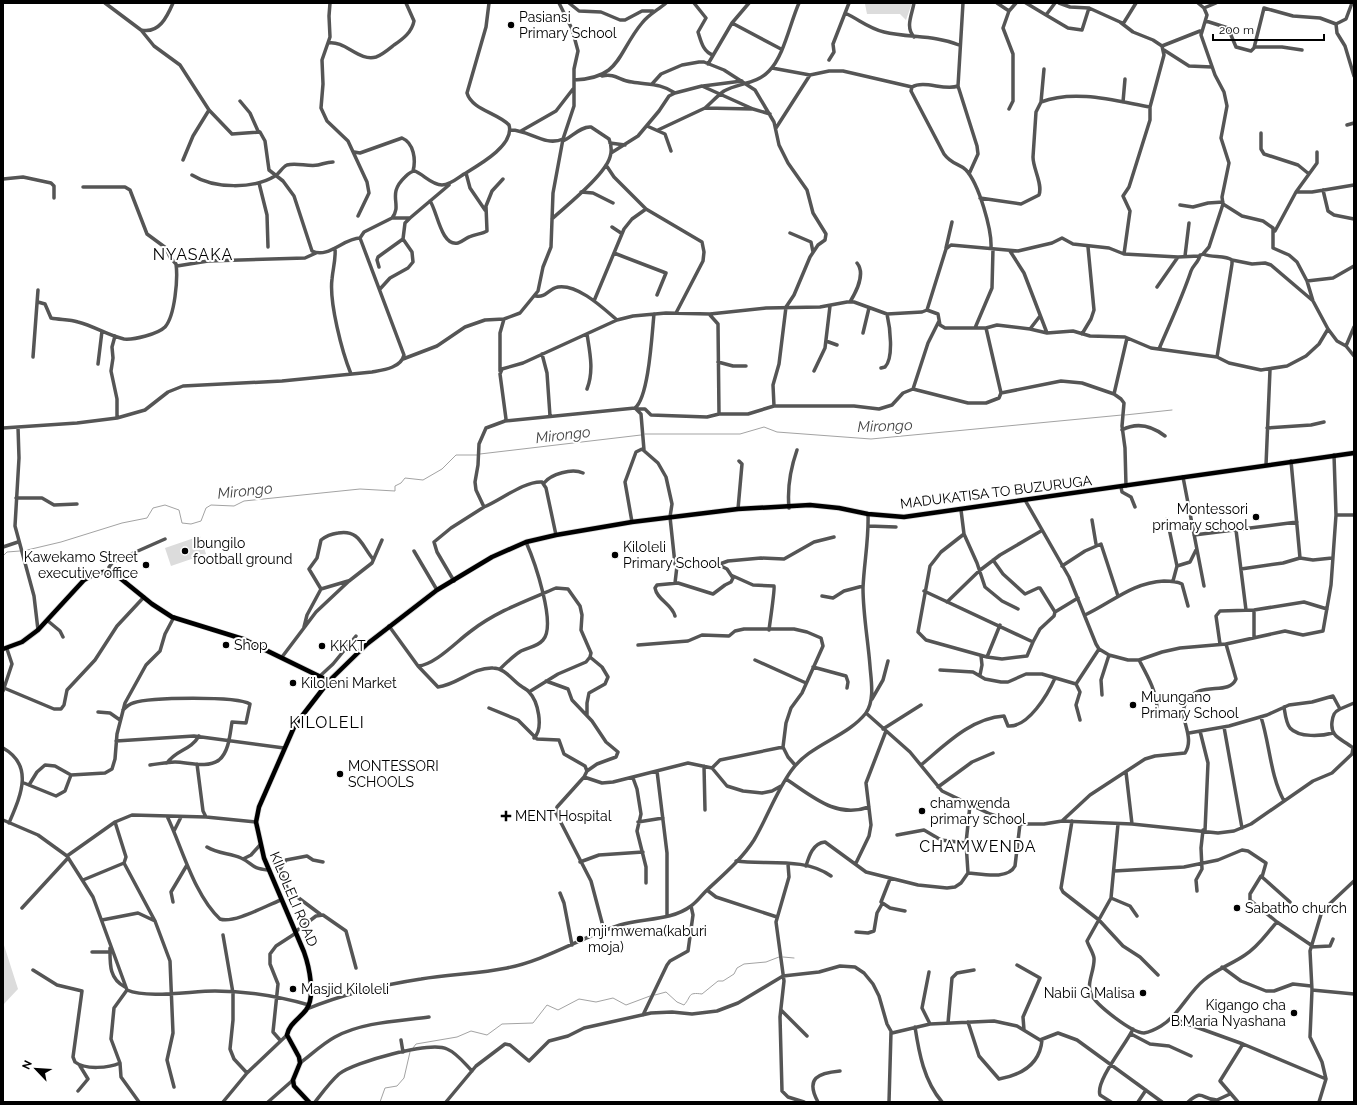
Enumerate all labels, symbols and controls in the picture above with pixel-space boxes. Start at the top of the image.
place label: Pasiansi Primary School [519,9,617,41]
scale bar [1213,16,1324,42]
marker: Pasiansi Primary School [506,20,516,30]
text: 200 m [1219,23,1254,37]
district label: NYASAKA [153,245,233,264]
water label: Mirongo [857,416,913,436]
water label: Mirongo [535,423,591,447]
street label: MADUKATISA TO BUZURUGA [899,472,1093,512]
water label: Mirongo [217,479,273,503]
place label: Montessori primary school [1152,501,1248,533]
marker: Montessori primary school [1251,512,1261,522]
place label: Ibungilo football ground [193,535,293,567]
place label: Kiloleli Primary School [623,539,721,571]
marker: Ibungilo football ground [180,546,190,556]
place label: Kawekamo Street executive office [24,549,138,581]
marker: Kiloleli Primary School [610,550,620,560]
marker: Kawekamo Street executive office [141,560,151,570]
place label: Shop [234,637,268,653]
place label: KKKT [330,638,366,654]
marker: Shop [221,640,231,650]
marker: KKKT [317,641,327,651]
place label: Kiloleni Market [301,675,397,691]
marker: Kiloleni Market [288,678,298,688]
place label: Muungano Primary School [1141,689,1239,721]
marker: Muungano Primary School [1128,700,1138,710]
district label: KILOLELI [289,713,365,732]
place label: MONTESSORI SCHOOLS [348,758,439,790]
marker: MONTESSORI SCHOOLS [335,769,345,779]
place label: chamwenda primary school [930,795,1026,827]
marker: chamwenda primary school [917,806,927,816]
place label: MENT Hospital [515,808,612,824]
marker: MENT Hospital [500,810,512,822]
district label: CHAMWENDA [919,837,1037,856]
street label: KILOLELI ROAD [267,849,321,949]
place label: Sabatho church [1245,900,1347,916]
marker: Sabatho church [1232,903,1242,913]
place label: mji mwema(kaburi moja) [588,923,707,955]
marker: mji mwema(kaburi moja) [575,934,585,944]
place label: Masjid Kiloleli [301,981,389,997]
marker: Masjid Kiloleli [288,984,298,994]
place label: Nabii G Malisa [1044,985,1135,1001]
marker: Nabii G Malisa [1138,988,1148,998]
place label: Kigango cha B.Maria Nyashana [1171,997,1286,1029]
marker: Kigango cha B.Maria Nyashana [1289,1008,1299,1018]
north arrow [16,1049,56,1089]
text: N [20,1058,35,1072]

